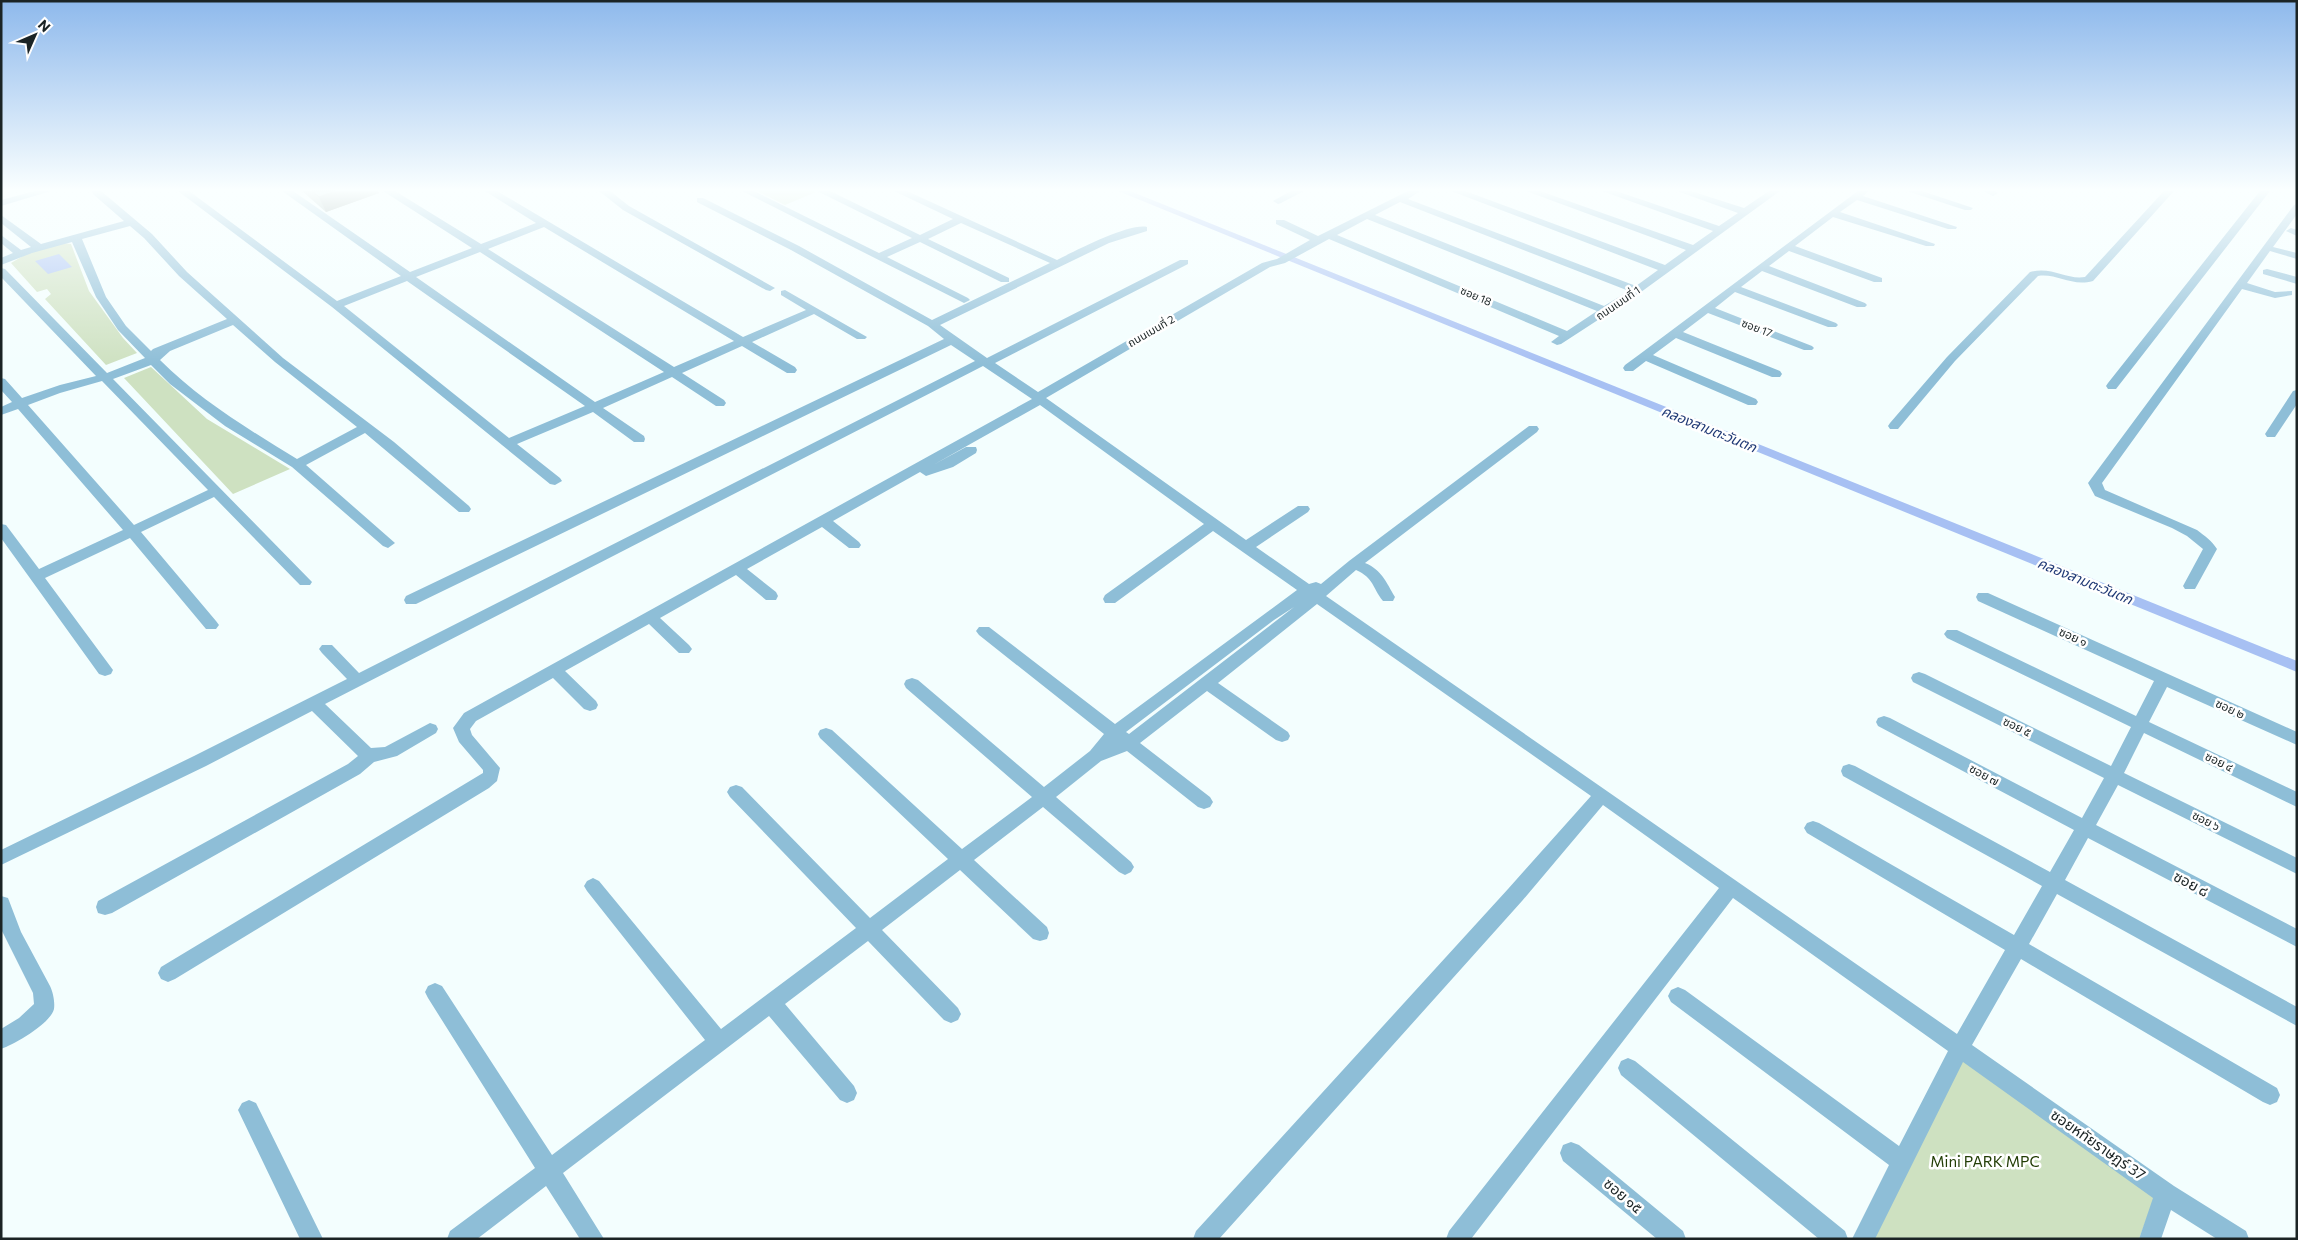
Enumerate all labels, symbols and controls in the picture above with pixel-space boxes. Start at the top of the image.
north arrow [10,10,60,60]
text: N [35,16,54,35]
street label: ถนนเมนที่ 1 [1593,282,1642,322]
street label: ซอย 18 [1459,283,1494,308]
street label: ถนนเมนที่ 2 [1125,311,1176,349]
street label: ซอย 17 [1740,316,1774,339]
water label: คลองสามตะวันตก [1659,402,1760,456]
water label: คลองสามตะวันตก [2035,554,2136,608]
street label: ซอย ๑ [2057,624,2090,648]
street label: ซอย ๒ [2214,695,2247,721]
street label: ซอย ๕ [2001,713,2034,739]
street label: ซอย ๔ [2203,748,2236,774]
street label: ซอย ๗ [1967,761,2002,788]
street label: ซอย ๖ [2190,807,2223,833]
street label: ซอย ๘ [2171,866,2212,900]
street label: ซอยหทัยราษฎร์ 37 [2048,1105,2149,1184]
park label: Mini PARK MPC [1930,1152,2040,1170]
street label: ซอย ๑๕ [1601,1174,1647,1217]

